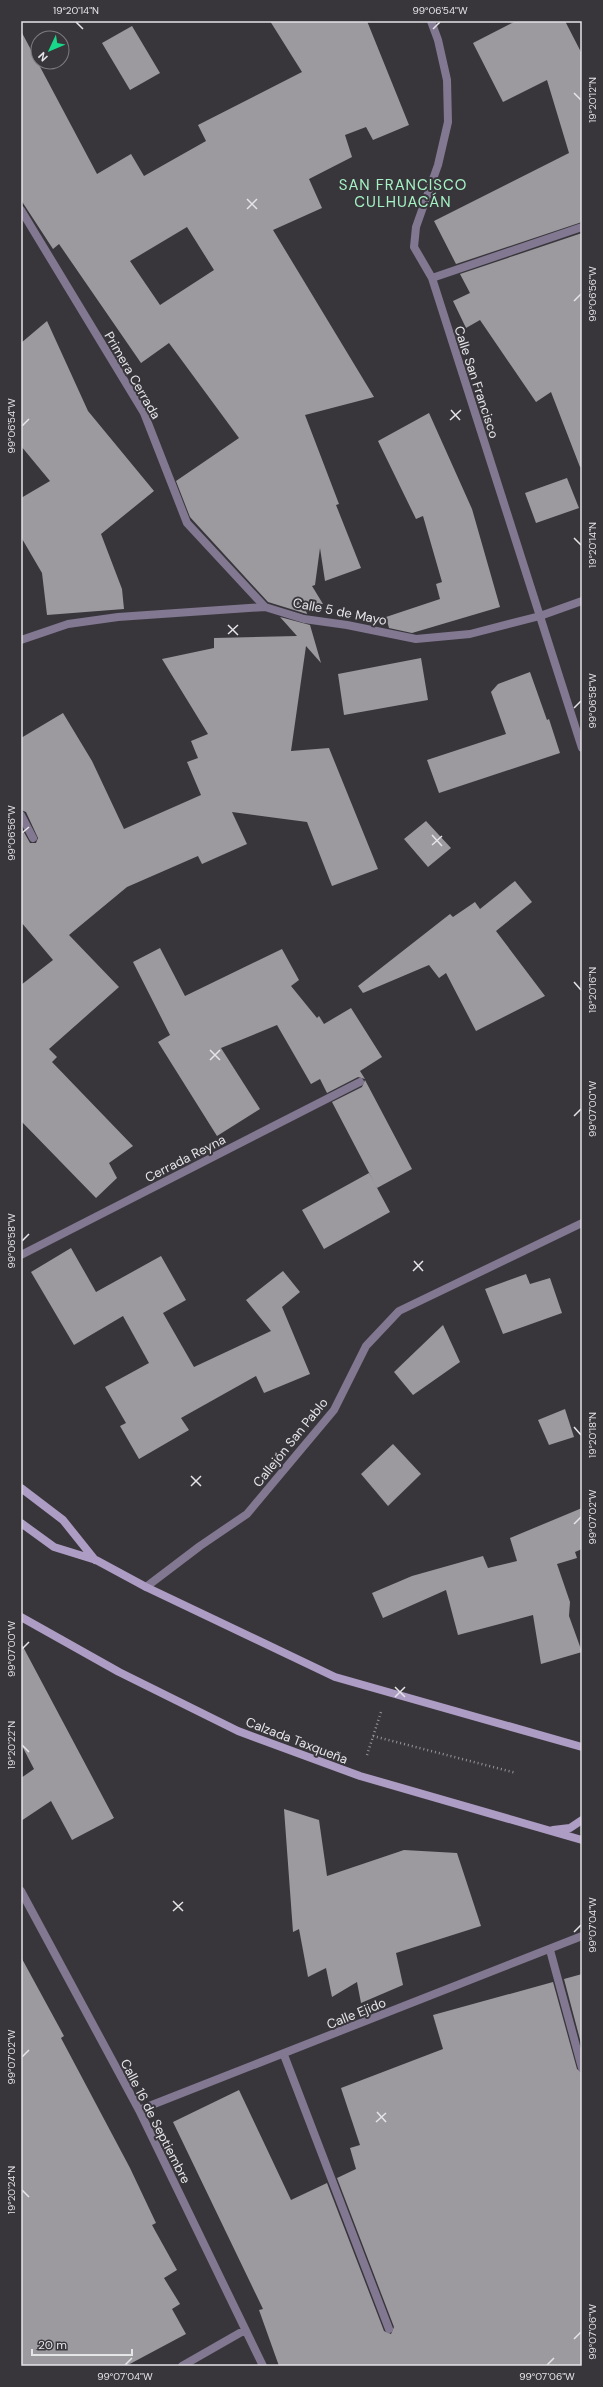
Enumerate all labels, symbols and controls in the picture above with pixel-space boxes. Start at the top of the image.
text: 19°20'14"N [53,4,99,17]
text: 99°06'54"W [412,4,468,17]
north arrow [30,30,70,70]
text: N [35,49,51,65]
text: 19°20'12"N [586,77,599,123]
district label: SAN FRANCISCO CULHUACÁN [339,175,467,212]
text: 99°06'56"W [586,266,599,322]
street label: Calle San Francisco [450,324,503,441]
street label: Primera Cerrada [101,328,165,422]
text: 99°06'54"W [5,398,18,454]
text: 19°20'14"N [586,522,599,568]
street label: Calle 5 de Mayo [291,594,389,629]
text: 99°06'58"W [586,673,599,729]
text: 99°06'56"W [5,805,18,861]
text: 19°20'16"N [586,967,599,1013]
text: 99°07'00"W [586,1081,599,1137]
street label: Cerrada Reyna [142,1131,228,1186]
text: 99°06'58"W [5,1213,18,1269]
street label: Callejón San Pablo [249,1394,332,1490]
text: 19°20'18"N [586,1412,599,1458]
text: 99°07'02"W [586,1489,599,1545]
text: 99°07'00"W [5,1621,18,1677]
street label: Calzada Taxqueña [243,1713,350,1768]
text: 19°20'22"N [5,1721,18,1769]
text: 99°07'04"W [586,1897,599,1953]
street label: Calle Ejido [324,1994,389,2033]
text: 99°07'02"W [5,2029,18,2085]
street label: Calle 16 de Septiembre [117,2056,194,2186]
text: 19°20'24"N [5,2166,18,2214]
text: 99°07'06"W [586,2304,599,2360]
scale bar [32,2331,132,2357]
text: 20 m [38,2337,67,2353]
text: 99°07'04"W [97,2370,153,2383]
text: 99°07'06"W [519,2370,575,2383]

